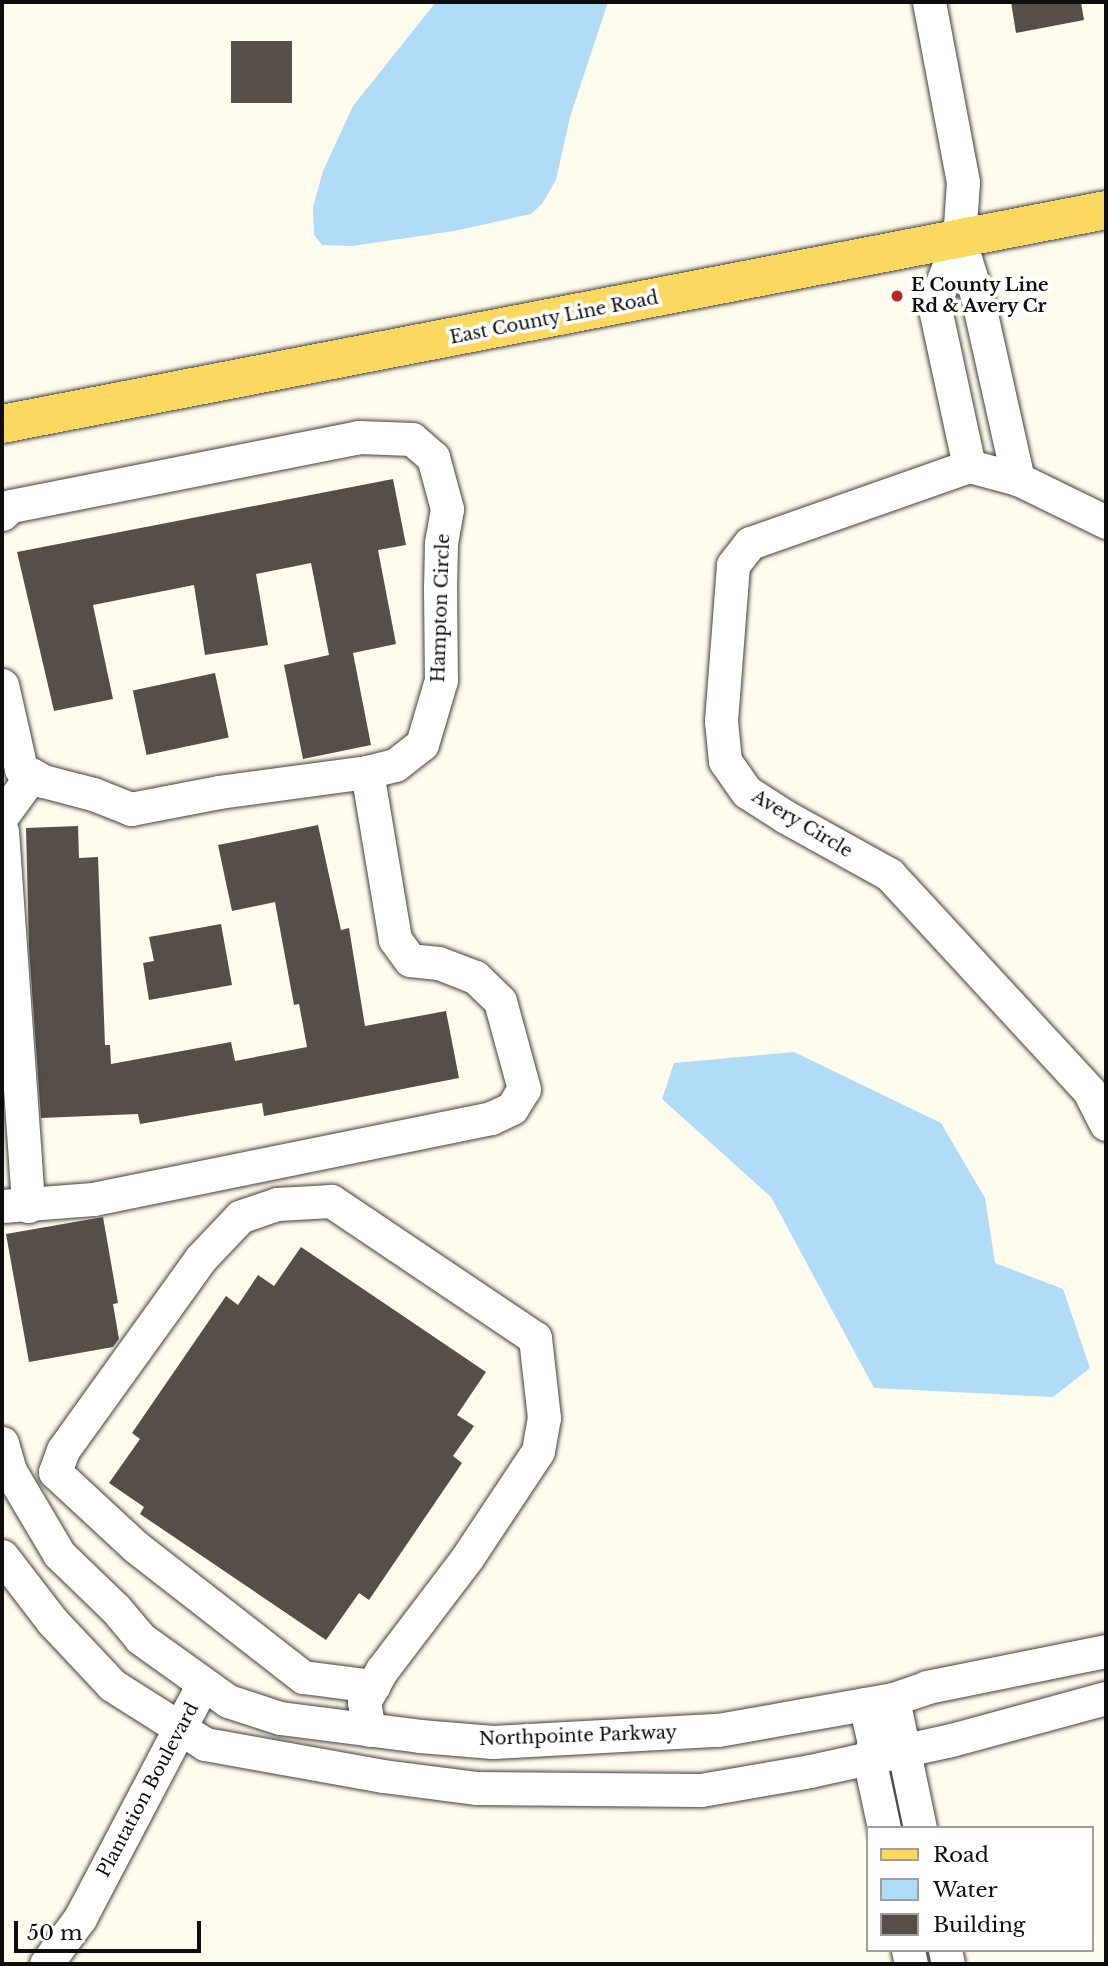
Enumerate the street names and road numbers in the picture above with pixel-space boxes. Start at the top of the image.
street label: East County Line Road [448,287,660,349]
street label: Hampton Circle [428,533,454,683]
street label: Avery Circle [748,785,856,863]
street label: Plantation Boulevard [93,1699,203,1881]
street label: Northpointe Parkway [479,1722,677,1750]

